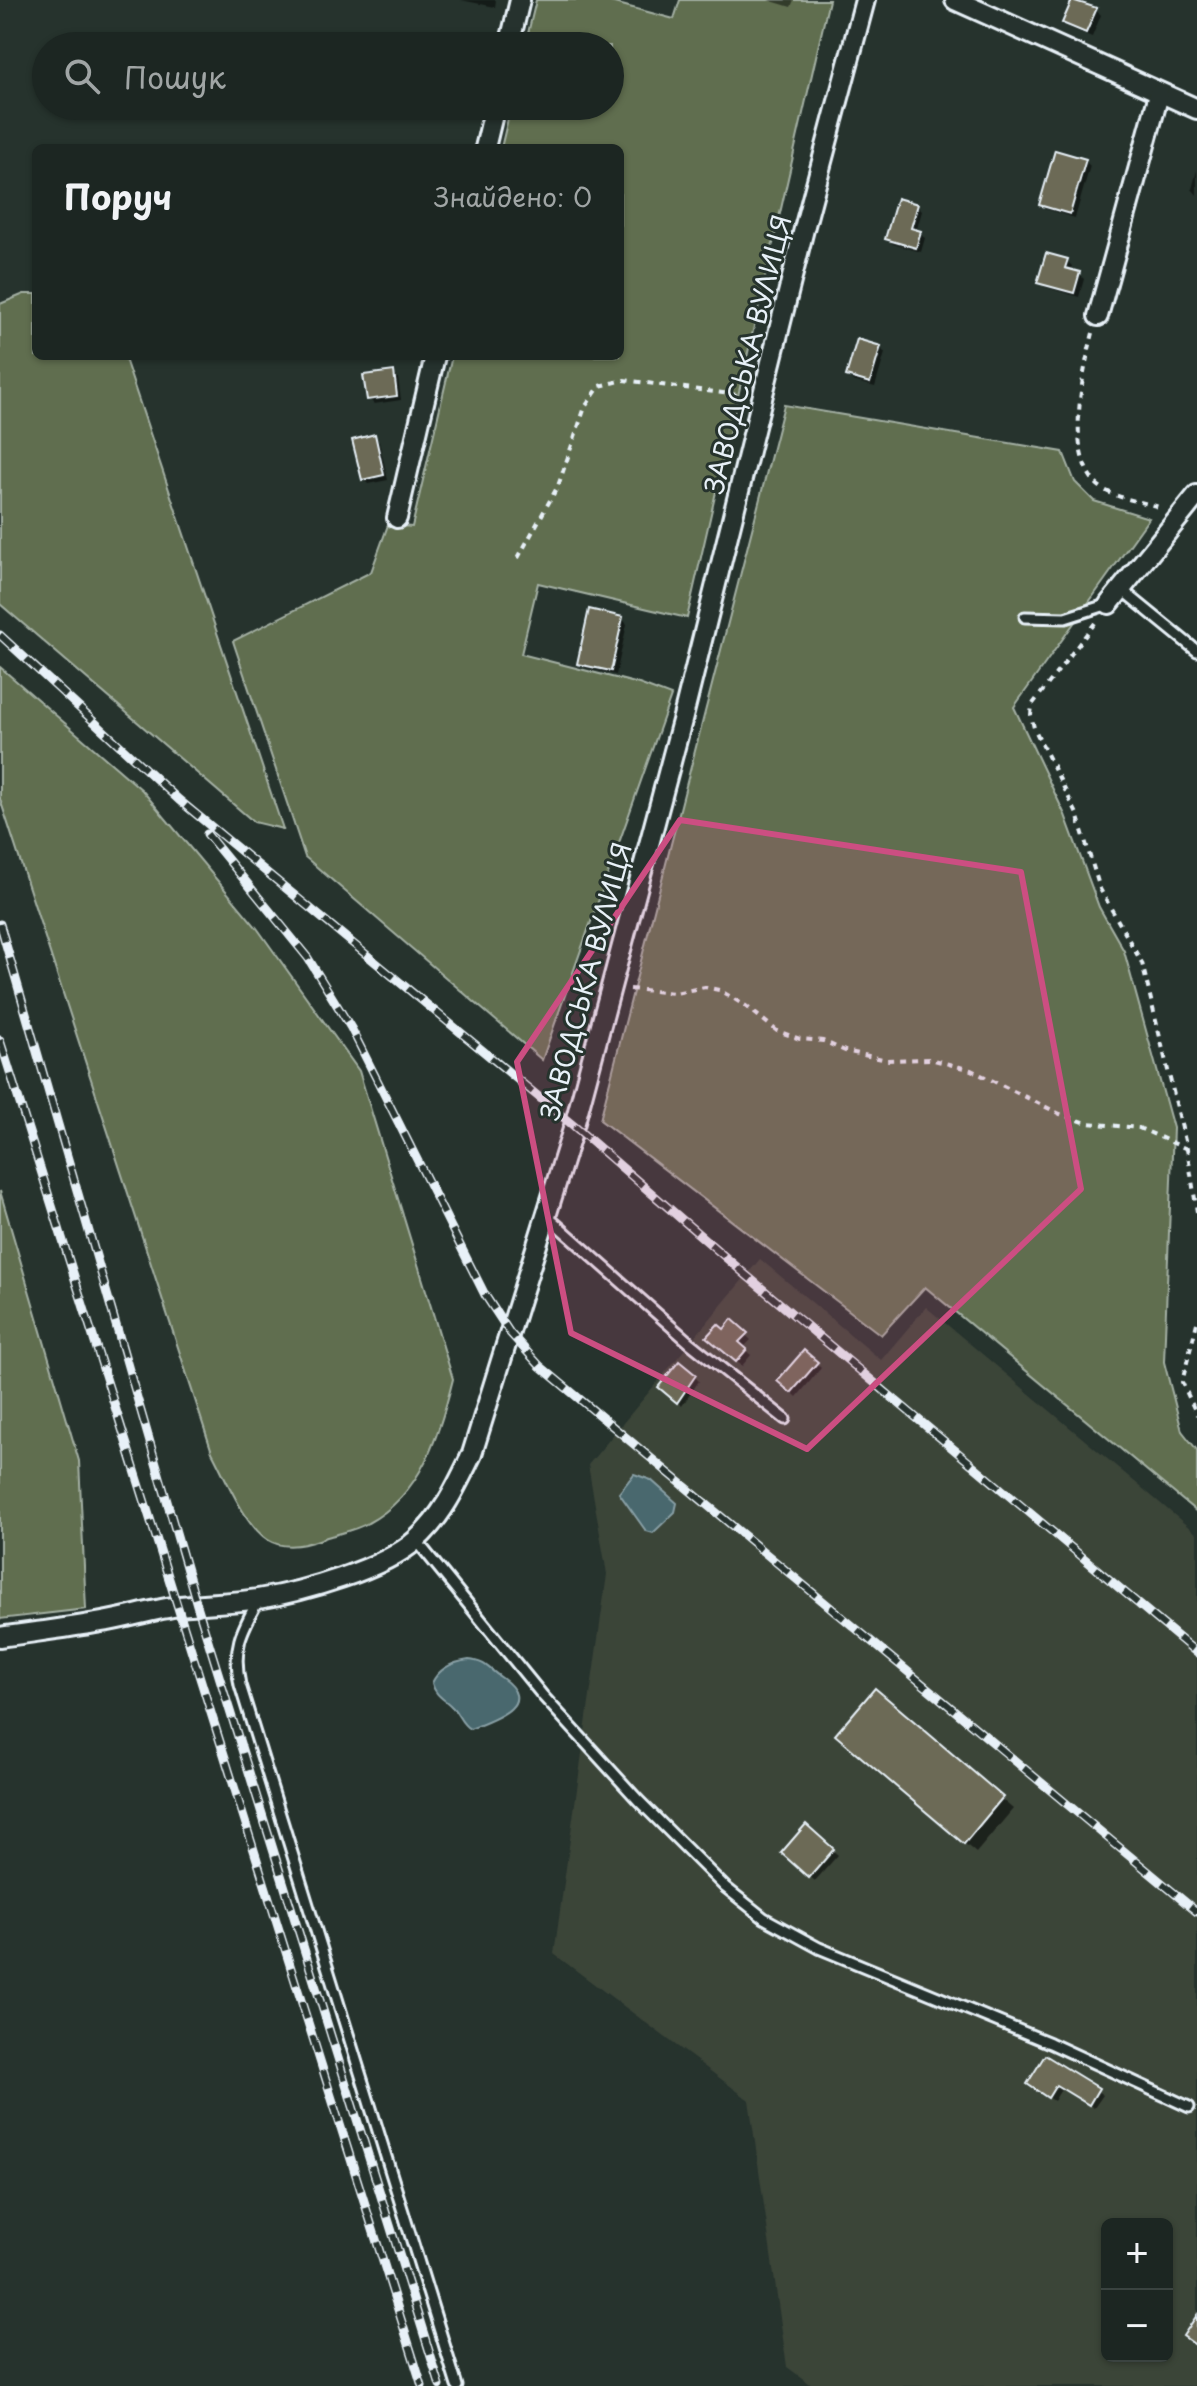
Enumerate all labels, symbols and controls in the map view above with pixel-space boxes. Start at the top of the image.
search box [32,32,624,120]
icon: search [60,54,104,98]
text: Пошук [124,54,226,99]
text: Поруч [64,170,172,222]
text: Знайдено: 0 [434,177,592,216]
street label: ЗАВОДСЬКА ВУЛИЦЯ [693,211,801,497]
street label: ЗАВОДСЬКА ВУЛИЦЯ [529,838,641,1124]
map controls [1101,2218,1173,2362]
button: + [1101,2218,1173,2290]
button: − [1101,2290,1173,2362]

